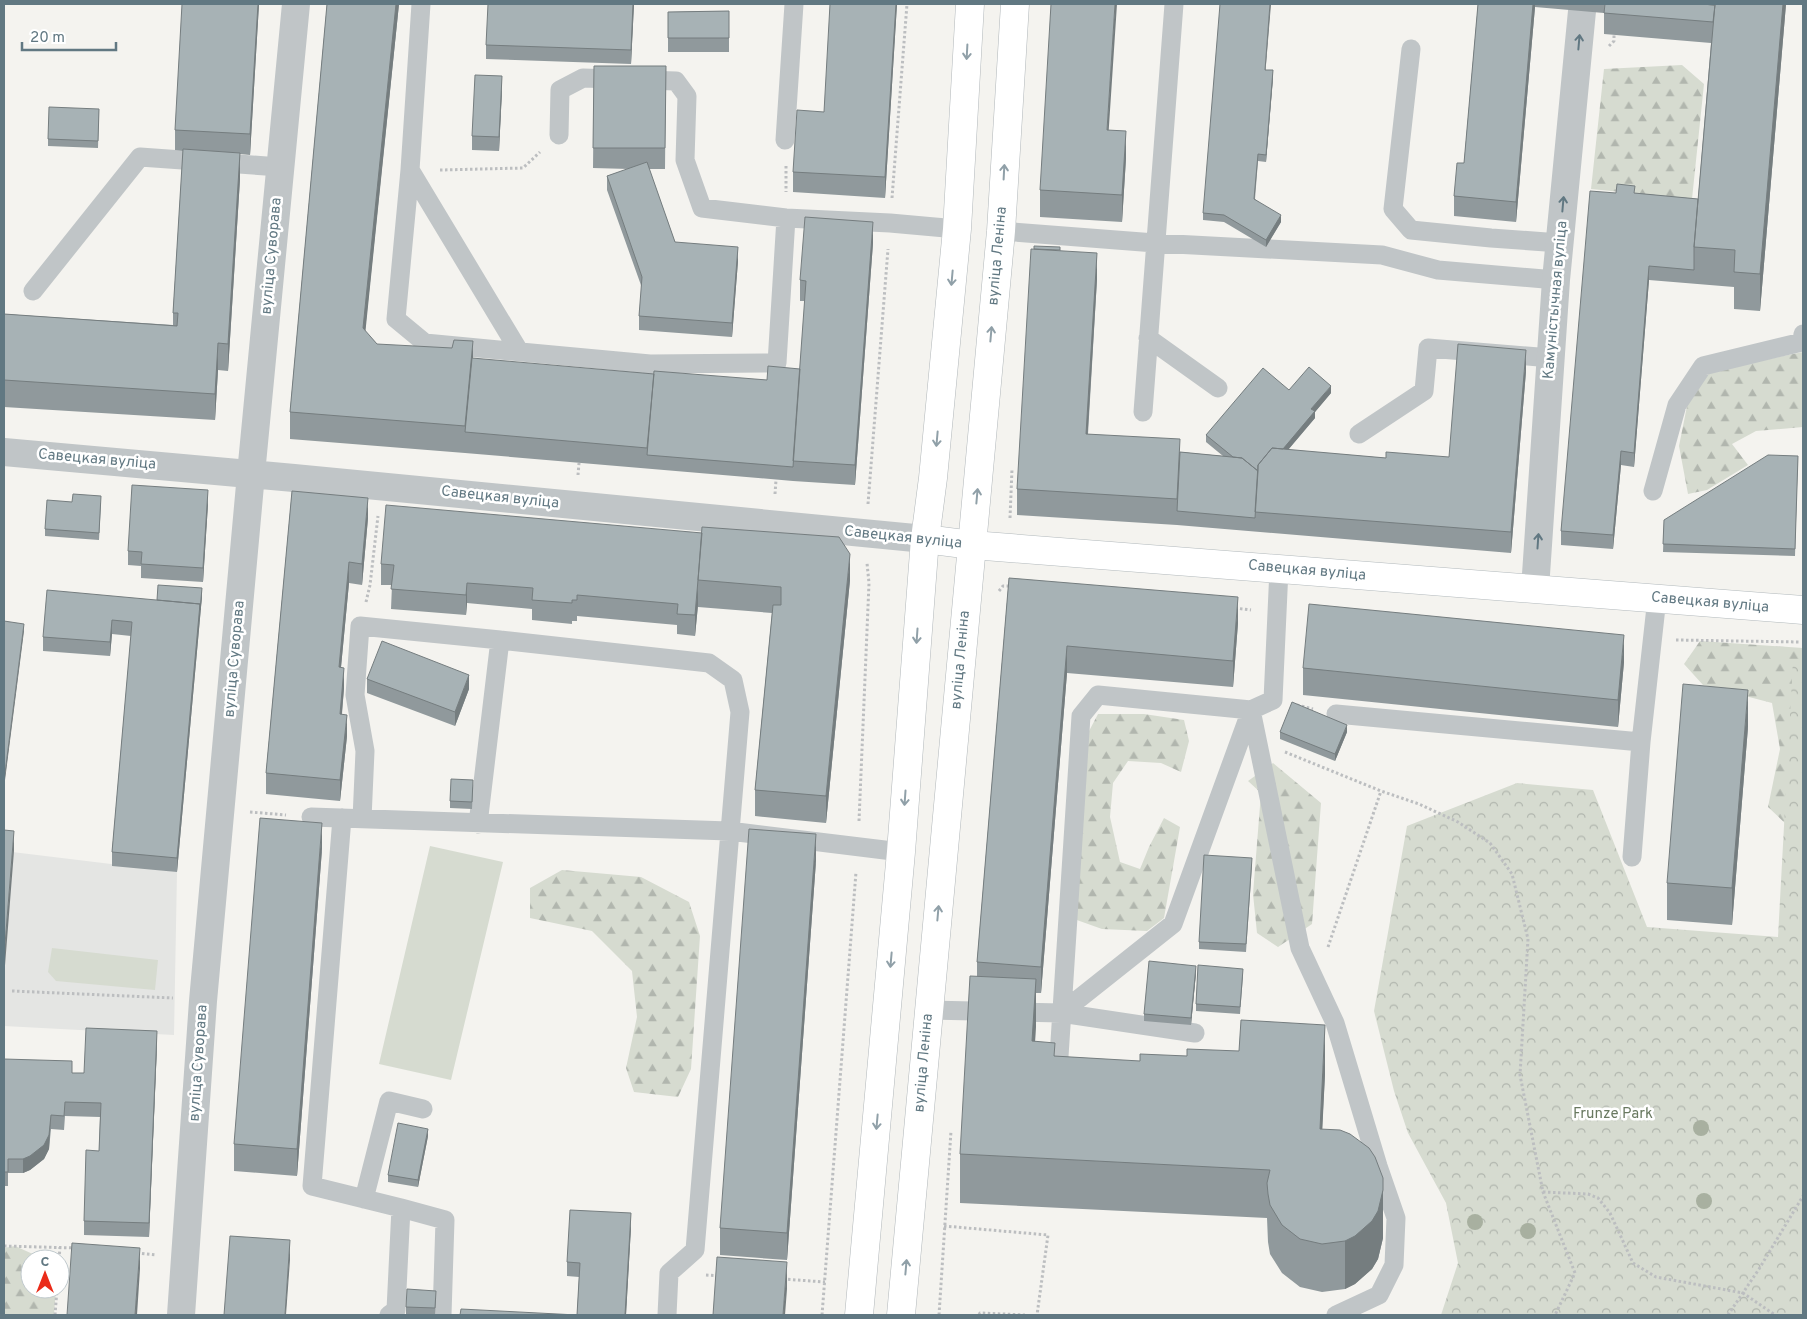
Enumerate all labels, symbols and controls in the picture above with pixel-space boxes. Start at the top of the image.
scale bar [22,20,116,52]
text: 20 m [30,29,65,48]
one-way arrow [1574,35,1584,51]
one-way arrow [963,44,972,60]
one-way arrow [999,165,1009,181]
one-way arrow [1559,196,1568,212]
street label: вуліца Суворава [257,197,287,315]
street label: вуліца Леніна [984,206,1012,306]
street label: Камуністычная вуліца [1540,220,1572,380]
one-way arrow [947,269,957,285]
one-way arrow [987,327,996,343]
one-way arrow [932,431,941,447]
street label: Савецкая вуліца [37,445,157,475]
street label: Савецкая вуліца [440,482,560,514]
one-way arrow [972,488,981,504]
street label: Савецкая вуліца [843,522,963,554]
one-way arrow [1533,533,1543,549]
street label: Савецкая вуліца [1247,556,1367,586]
street label: Савецкая вуліца [1650,588,1770,618]
street label: вуліца Суворава [220,600,250,718]
street label: вуліца Леніна [947,610,975,710]
one-way arrow [913,628,922,644]
one-way arrow [900,790,910,806]
one-way arrow [933,905,943,921]
one-way arrow [886,952,896,968]
street label: вуліца Суворава [185,1004,213,1122]
street label: вуліца Леніна [910,1013,938,1113]
park label: Frunze Park [1573,1105,1653,1124]
one-way arrow [872,1114,881,1130]
north arrow [20,1249,70,1299]
text: С [41,1254,50,1271]
one-way arrow [901,1259,911,1275]

